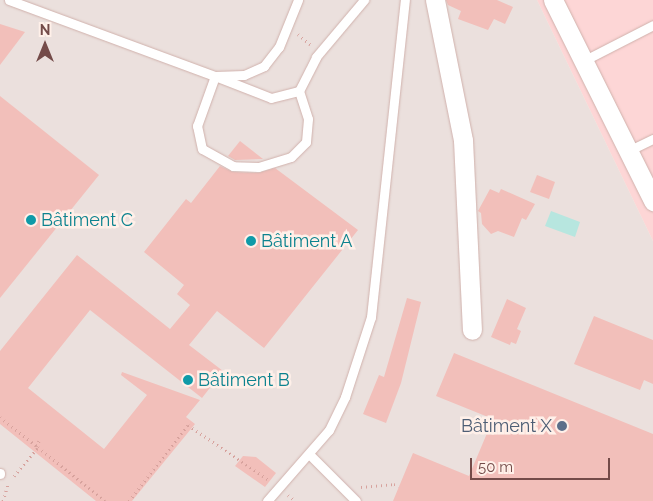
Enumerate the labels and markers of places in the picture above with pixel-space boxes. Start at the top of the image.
place label: Bâtiment C [41,209,133,231]
marker: Bâtiment C [25,214,37,226]
place label: Bâtiment A [261,230,353,252]
marker: Bâtiment A [245,235,257,247]
place label: Bâtiment B [198,369,290,391]
marker: Bâtiment B [182,374,194,386]
place label: Bâtiment X [461,415,552,437]
marker: Bâtiment X [556,420,568,432]

